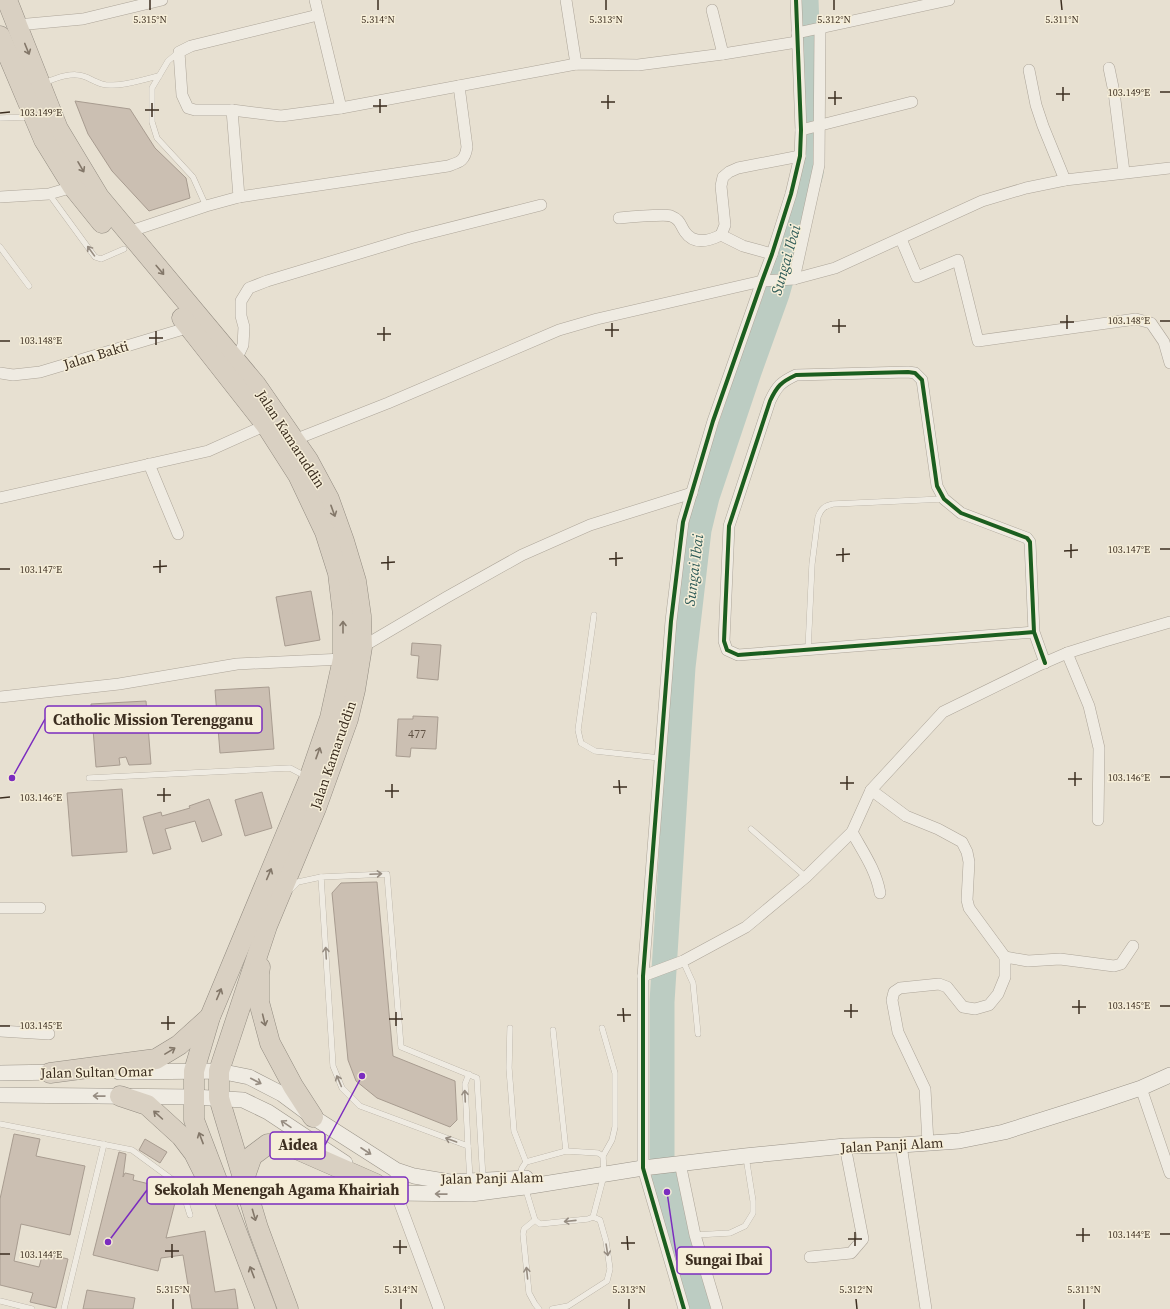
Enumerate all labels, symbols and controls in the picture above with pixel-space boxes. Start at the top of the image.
text: 5.315°N [133,13,167,26]
text: 5.314°N [361,13,395,26]
text: 5.313°N [589,13,623,26]
text: 5.312°N [817,13,851,26]
text: 5.311°N [1045,13,1079,26]
one-way arrow [23,42,31,54]
text: 103.149°E [1108,86,1150,99]
text: 103.149°E [20,106,62,119]
one-way arrow [77,161,85,173]
water label: Sungai Ibai [765,222,806,297]
one-way arrow [87,245,95,256]
one-way arrow [155,264,164,275]
text: 103.148°E [1108,314,1150,327]
text: 103.148°E [20,334,62,347]
street label: Jalan Bakti [60,336,131,375]
street label: Jalan Kamaruddin [251,385,331,492]
one-way arrow [330,504,338,516]
water label: Sungai Ibai [679,532,708,607]
text: 103.147°E [1108,543,1150,556]
text: 103.147°E [20,563,62,576]
one-way arrow [339,621,347,634]
street label: Jalan Kamaruddin [305,698,361,813]
callout: Catholic Mission Terengganu [45,706,262,733]
text: Catholic Mission Terengganu [53,709,253,730]
house number: 477 [408,726,426,742]
one-way arrow [314,748,322,760]
text: 103.146°E [1108,771,1150,784]
text: 103.146°E [20,791,62,804]
one-way arrow [266,868,273,880]
one-way arrow [369,871,382,878]
one-way arrow [322,947,330,960]
one-way arrow [216,988,224,1000]
text: 103.145°E [1108,999,1150,1012]
one-way arrow [260,1013,268,1026]
text: 103.145°E [20,1019,62,1032]
one-way arrow [164,1046,176,1054]
street label: Jalan Sultan Omar [39,1061,154,1083]
one-way arrow [335,1076,343,1088]
one-way arrow [250,1078,262,1085]
one-way arrow [462,1090,469,1103]
one-way arrow [93,1092,106,1100]
one-way arrow [153,1110,163,1120]
one-way arrow [281,1120,292,1128]
one-way arrow [197,1131,204,1144]
callout: Aidea [270,1132,325,1159]
street label: Jalan Panji Alam [839,1132,944,1158]
text: Aidea [278,1134,319,1155]
one-way arrow [446,1135,458,1143]
one-way arrow [360,1147,372,1155]
street label: Jalan Panji Alam [439,1167,544,1189]
callout: Sekolah Menengah Agama Khairiah [147,1177,408,1204]
text: Sekolah Menengah Agama Khairiah [154,1179,400,1200]
one-way arrow [435,1190,448,1198]
one-way arrow [251,1209,258,1222]
one-way arrow [564,1217,577,1224]
text: 103.144°E [1108,1228,1150,1241]
one-way arrow [603,1243,611,1256]
callout: Sungai Ibai [677,1247,771,1274]
text: 103.144°E [20,1248,62,1261]
text: Sungai Ibai [685,1249,763,1270]
one-way arrow [248,1266,255,1279]
one-way arrow [523,1267,531,1280]
text: 5.315°N [156,1283,190,1296]
text: 5.314°N [384,1283,418,1296]
text: 5.313°N [612,1283,646,1296]
text: 5.312°N [839,1283,873,1296]
text: 5.311°N [1067,1283,1101,1296]

